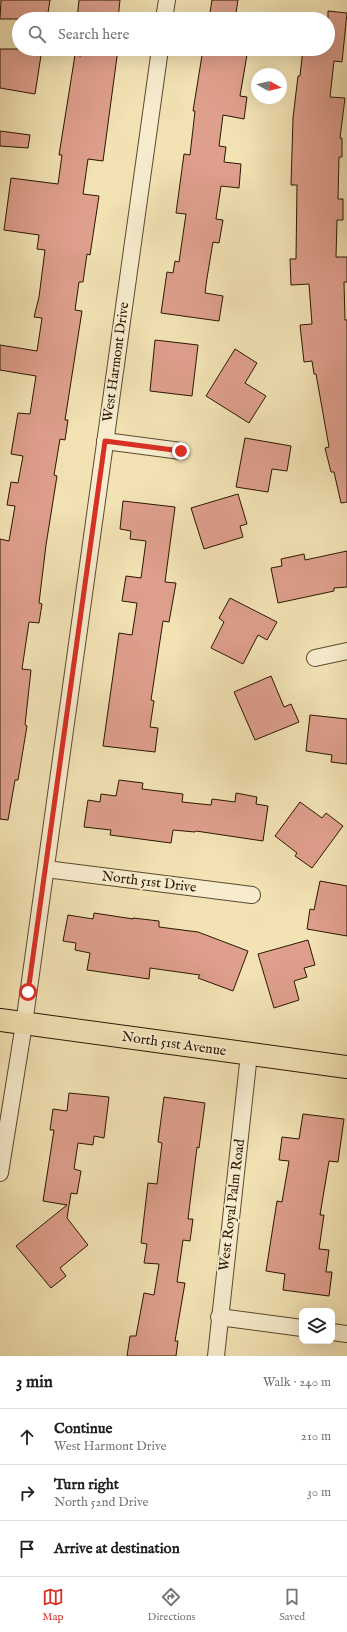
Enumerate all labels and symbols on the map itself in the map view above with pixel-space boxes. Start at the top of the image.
north arrow [251,68,287,104]
street label: West Harmont Drive [99,300,133,423]
route end [172,442,190,460]
street label: North 51st Drive [101,867,198,897]
route start [19,983,37,1001]
street label: North 51st Avenue [120,1028,228,1060]
street label: West Royal Palm Road [215,1137,249,1272]

